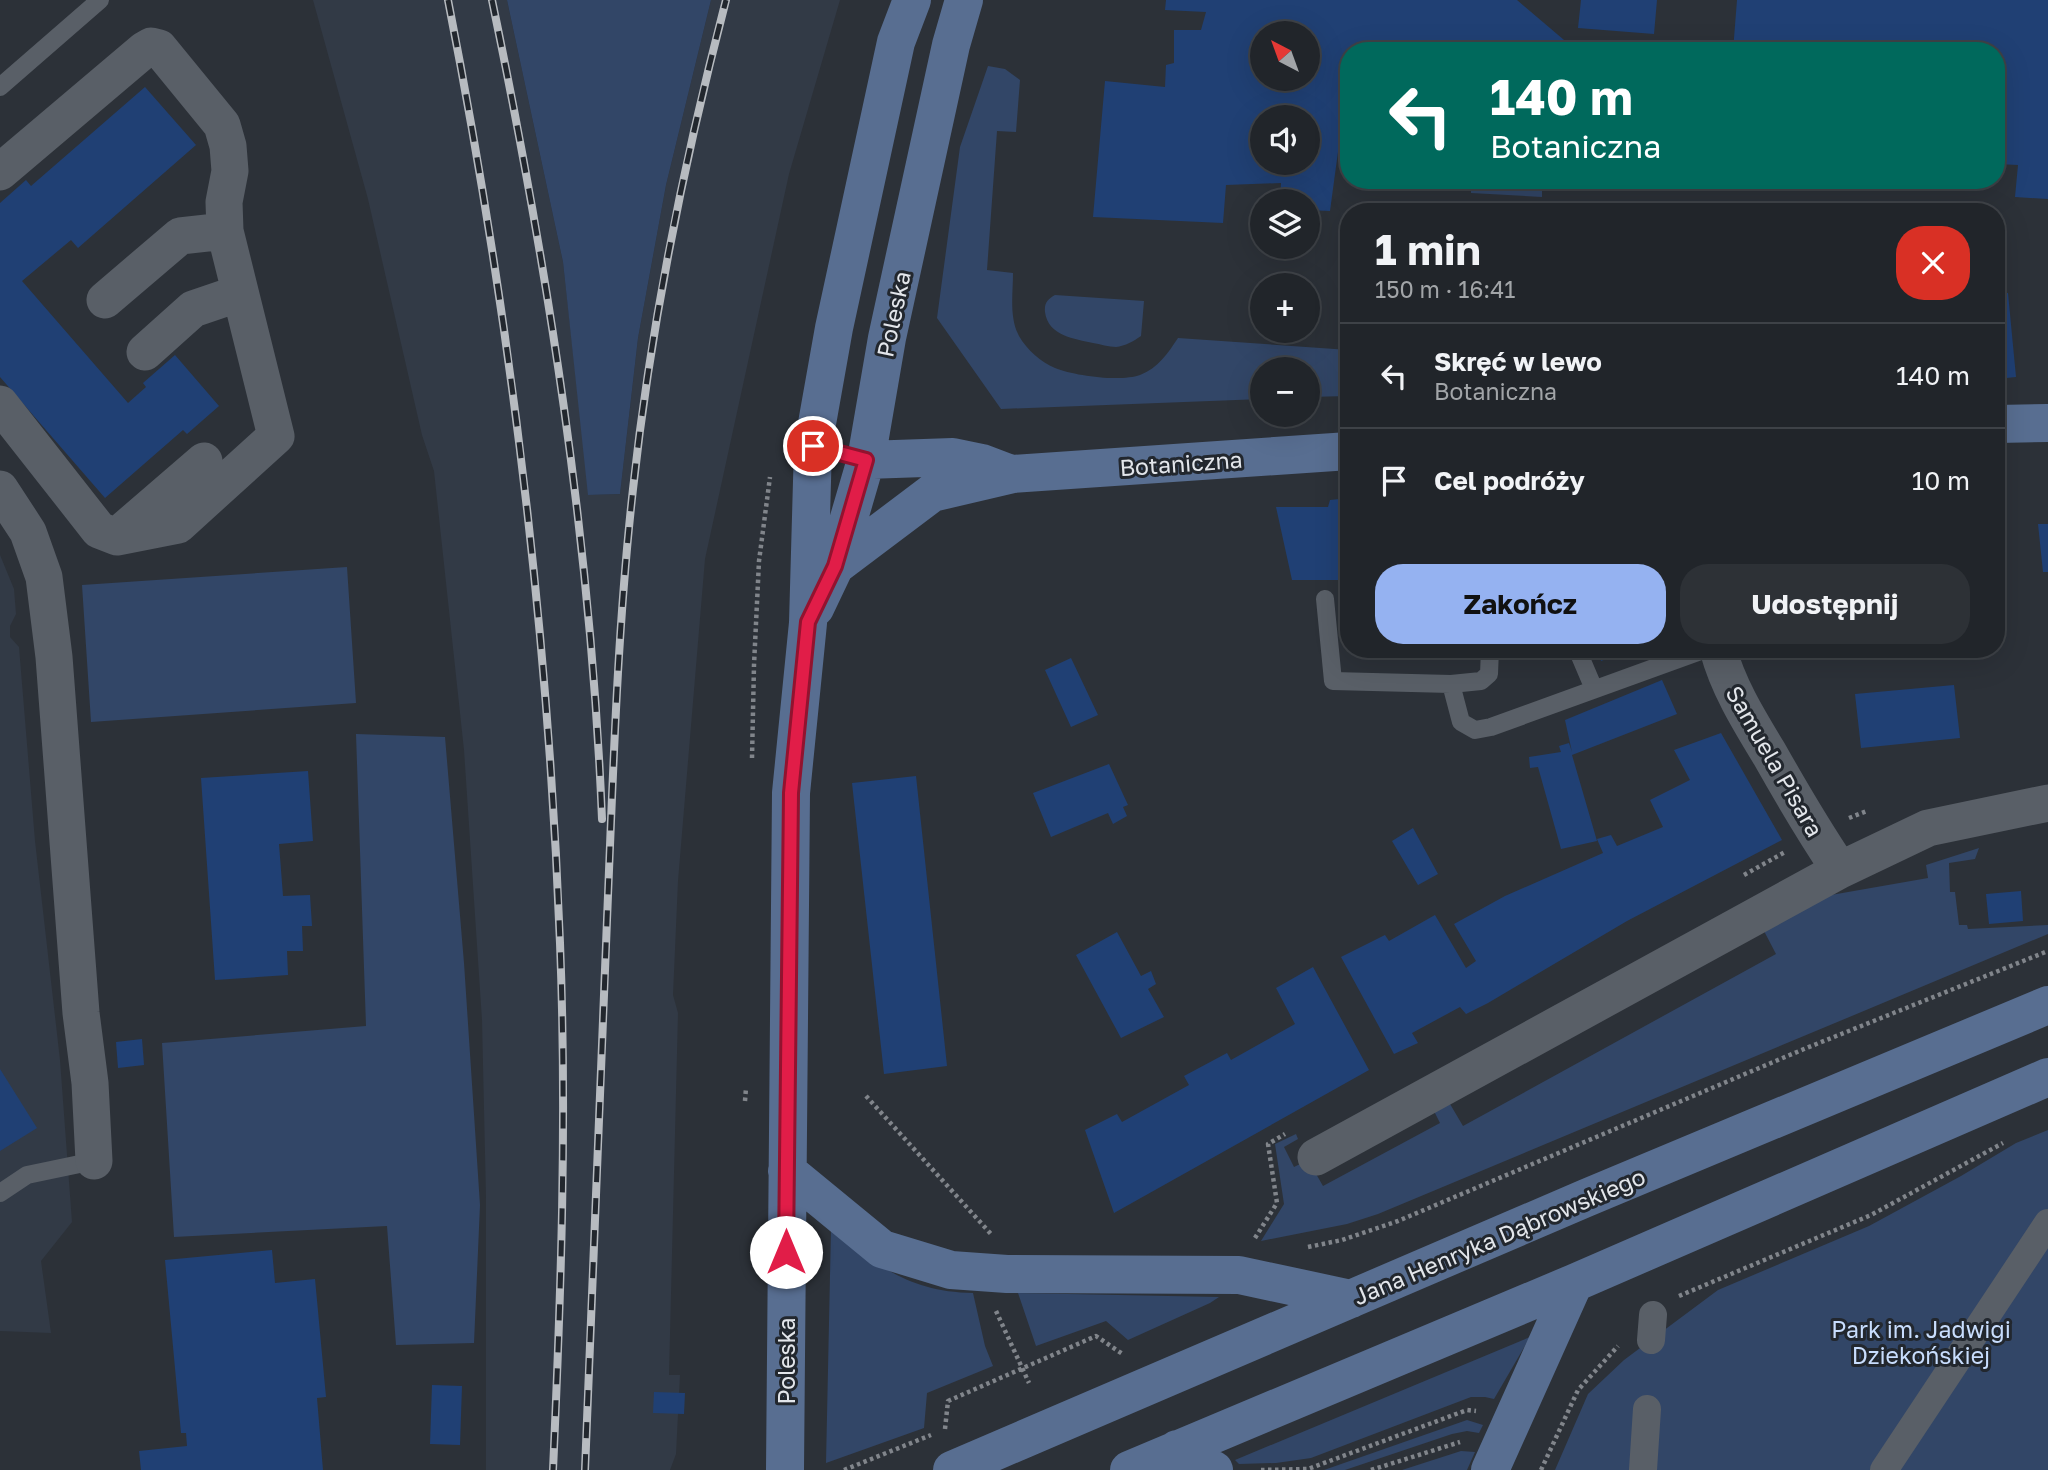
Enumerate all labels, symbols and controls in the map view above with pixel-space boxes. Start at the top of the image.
north arrow [1250,21,1320,91]
map controls [1250,21,1320,427]
text: 140 m [1490,67,1633,126]
icon: left [1375,70,1466,161]
button: sound [1250,105,1320,175]
text: Botaniczna [1490,127,1661,165]
button: layers [1250,189,1320,259]
text: 1 min [1375,224,1481,274]
button: close [1896,226,1970,300]
street label: Poleska [870,269,916,359]
button: + [1250,273,1320,343]
text: 150 m · 16:41 [1375,275,1515,303]
text: Skręć w lewo [1434,346,1602,377]
button: − [1250,357,1320,427]
icon: left [1375,357,1413,395]
text: 140 m [1896,360,1970,391]
text: Botaniczna [1434,377,1557,405]
pin [783,416,843,476]
icon: arrive [794,427,832,465]
street label: Botaniczna [1119,445,1243,481]
icon: arrive [1375,462,1413,500]
text: Cel podróży [1434,465,1585,496]
text: 10 m [1912,465,1970,496]
button: Zakończ [1375,564,1666,644]
button: Udostępnij [1680,564,1970,644]
street label: Samuela Pisara [1720,681,1830,841]
street label: Jana Henryka Dąbrowskiego [1349,1162,1649,1310]
position arrow [749,1215,823,1289]
park label: Park im. Jadwigi Dziekońskiej [1831,1315,2011,1369]
street label: Poleska [772,1317,800,1405]

